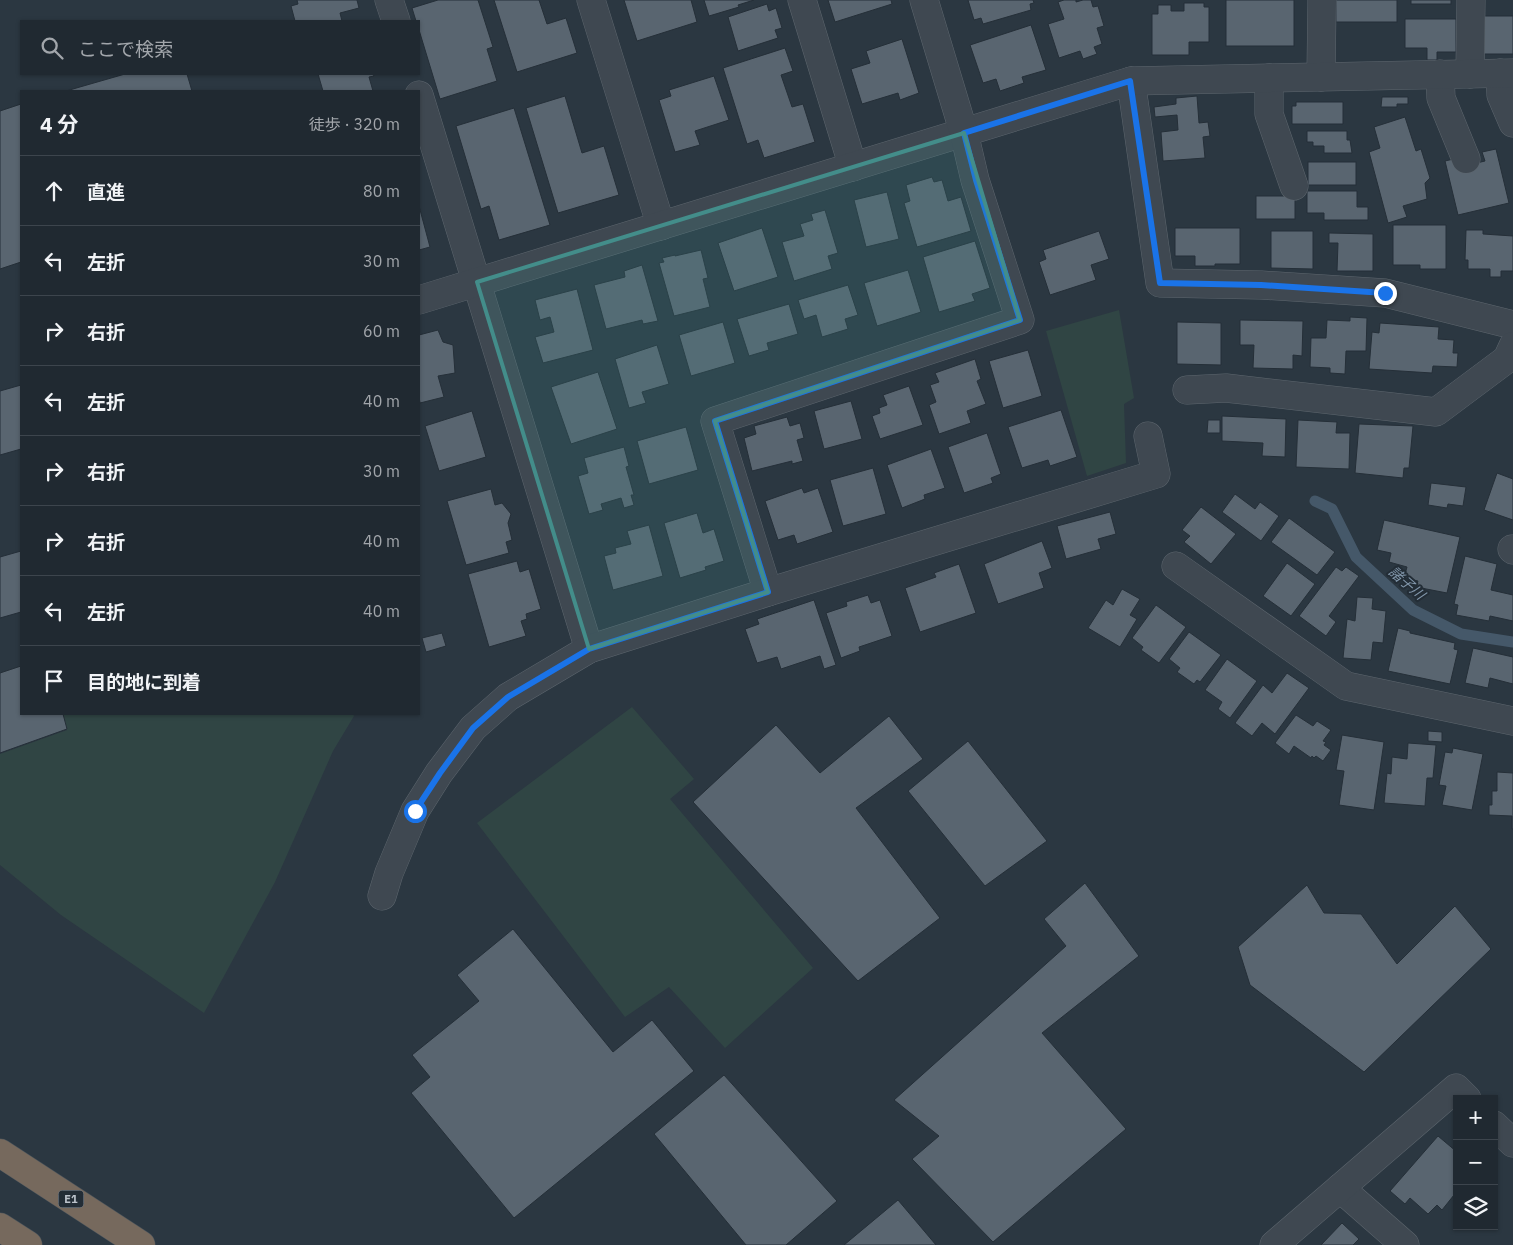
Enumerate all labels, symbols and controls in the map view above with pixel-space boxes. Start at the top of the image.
search box [20,20,420,75]
icon: search [38,34,66,62]
text: ここで検索 [78,37,173,61]
text: 4 分 [40,110,79,138]
text: 徒歩 · 320 m [309,114,400,134]
icon: ahead [40,177,68,205]
text: 直進 [87,180,125,204]
text: 80 m [363,181,400,201]
icon: left [40,247,68,275]
text: 左折 [87,250,125,274]
text: 30 m [363,251,400,271]
route end [1374,282,1397,305]
icon: right [40,317,68,345]
text: 右折 [87,320,125,344]
text: 60 m [363,321,400,341]
icon: left [40,387,68,415]
text: 左折 [87,390,125,414]
text: 40 m [363,391,400,411]
icon: right [40,457,68,485]
text: 右折 [87,460,125,484]
text: 30 m [363,461,400,481]
icon: right [40,527,68,555]
text: 右折 [87,530,125,554]
text: 40 m [363,531,400,551]
water label: 諸子川 [1385,562,1430,605]
icon: left [40,597,68,625]
text: 左折 [87,600,125,624]
text: 40 m [363,601,400,621]
icon: arrive [40,667,68,695]
text: 目的地に到着 [87,670,201,694]
route start [404,800,427,823]
map controls [1453,1095,1498,1230]
button: + [1453,1095,1498,1140]
button: − [1453,1140,1498,1185]
button: layers [1453,1185,1498,1230]
road number: E1 [58,1190,84,1208]

